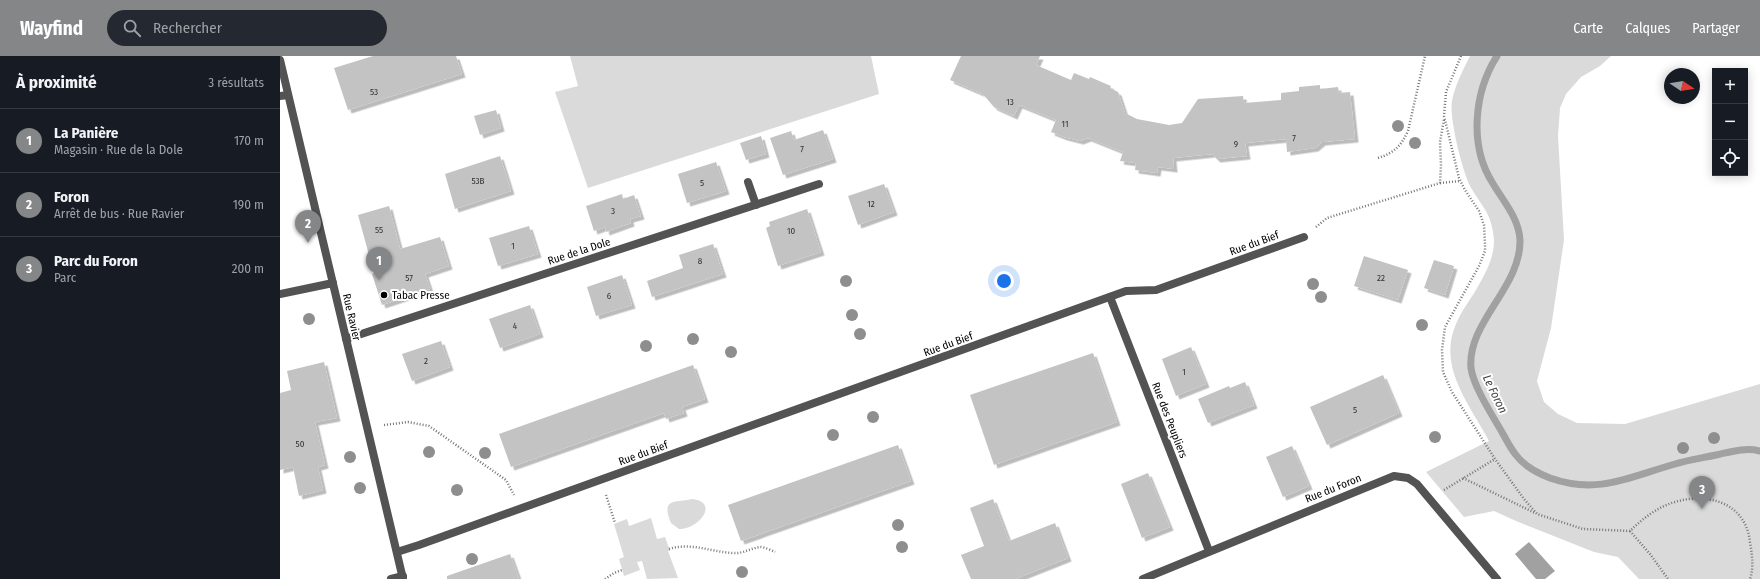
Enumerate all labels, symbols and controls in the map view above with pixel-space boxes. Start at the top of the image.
search box [107,10,387,46]
text: Wayfind [20,17,83,40]
icon: search [121,17,143,39]
text: Rechercher [153,19,222,37]
text: Carte [1573,20,1603,37]
text: Calques [1625,20,1670,37]
text: Partager [1692,20,1740,37]
north arrow [1664,68,1700,104]
map controls [1712,68,1748,176]
button: + [1712,68,1748,104]
text: À proximité [16,72,97,93]
text: 3 résultats [208,75,264,90]
house number: 53 [370,87,378,97]
house number: 13 [1006,97,1014,107]
button: − [1712,104,1748,140]
house number: 11 [1062,119,1068,129]
text: La Panière [54,124,118,142]
text: 1 [26,133,32,148]
text: 170 m [234,133,264,148]
house number: 7 [1292,133,1296,143]
house number: 9 [1234,139,1238,149]
button: locate [1712,140,1748,176]
text: Magasin · Rue de la Dole [54,142,183,157]
house number: 7 [800,144,804,154]
house number: 53B [471,176,485,186]
house number: 5 [700,178,704,188]
text: Foron [54,188,89,206]
text: 2 [26,197,32,212]
text: 190 m [233,197,264,212]
house number: 12 [867,199,875,209]
text: Arrêt de bus · Rue Ravier [54,206,184,221]
house number: 3 [611,206,615,216]
pin: 2 [295,210,321,243]
house number: 55 [375,225,383,235]
house number: 10 [787,226,795,236]
street label: Rue du Bief [1228,228,1281,258]
street label: Rue de la Dole [546,235,612,268]
house number: 1 [511,241,515,251]
pin: 1 [366,247,392,280]
text: Parc du Foron [54,252,138,270]
house number: 8 [698,256,703,266]
text: 3 [26,261,32,276]
text: 200 m [232,261,264,276]
text: Parc [54,270,76,285]
your location [994,271,1014,291]
house number: 57 [405,273,413,283]
house number: 22 [1377,273,1385,283]
place label: Tabac Presse [392,289,450,302]
marker: Tabac Presse [379,290,389,300]
house number: 6 [607,291,612,301]
street label: Rue Ravier [340,292,363,342]
house number: 4 [513,321,518,331]
street label: Rue du Bief [922,329,975,359]
house number: 2 [424,356,428,366]
house number: 1 [1182,367,1186,377]
water label: Le Foron [1480,373,1510,415]
street label: Rue des Peupliers [1149,380,1190,460]
house number: 5 [1353,405,1357,415]
street label: Rue du Bief [617,438,670,468]
house number: 50 [296,439,305,449]
street label: Rue du Foron [1303,471,1363,506]
pin: 3 [1689,476,1715,509]

